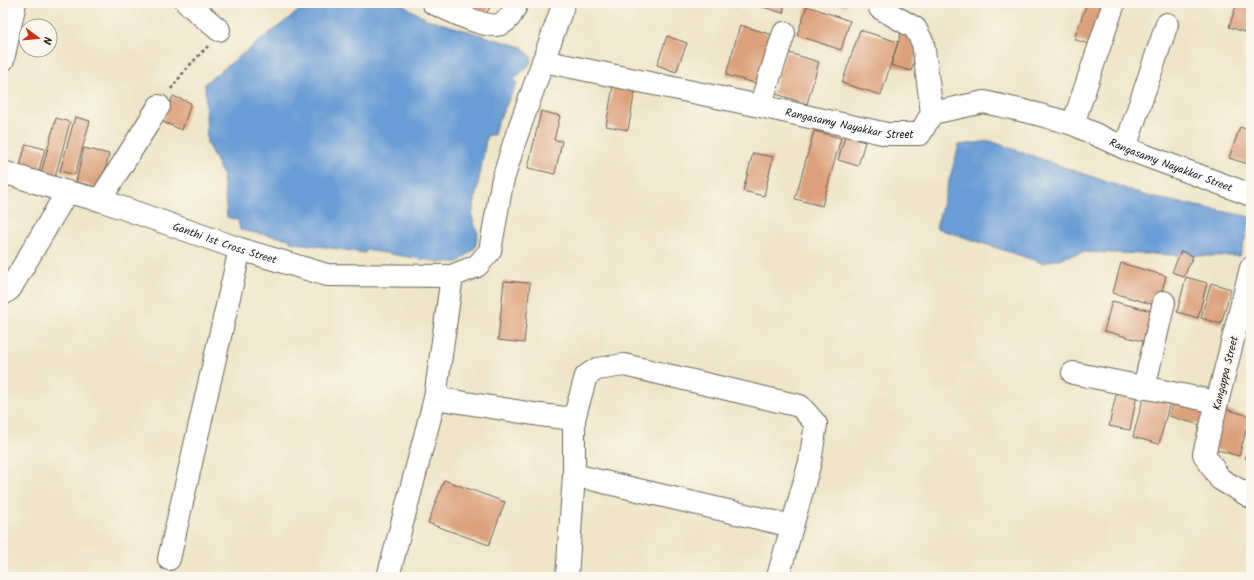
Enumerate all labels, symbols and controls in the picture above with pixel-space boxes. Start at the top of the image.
north arrow [18,18,58,58]
text: N [37,35,56,46]
street label: Rangasamy Nayakkar Street [783,104,914,144]
street label: Rangasamy Nayakkar Street [1106,134,1236,198]
street label: Ganthi 1st Cross Street [170,218,279,270]
street label: Kangappa Street [1208,334,1244,412]

